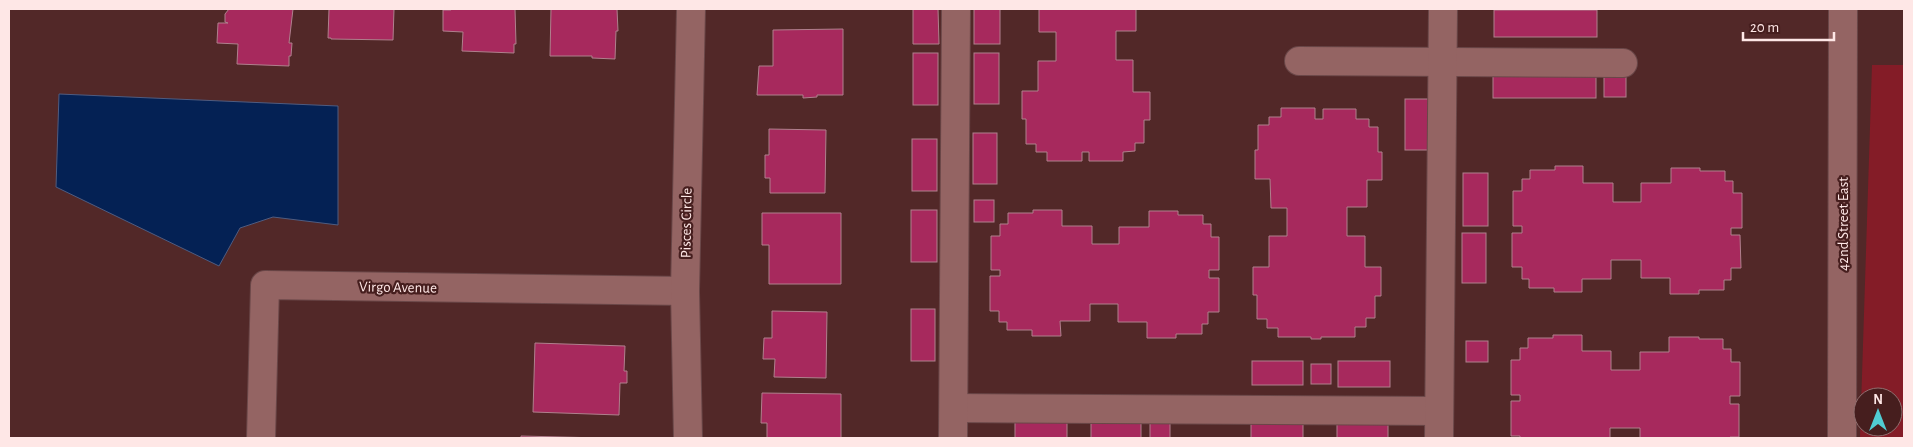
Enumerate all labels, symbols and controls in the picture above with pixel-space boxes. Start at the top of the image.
scale bar [1743,10,1834,42]
text: 20 m [1750,20,1779,35]
street label: 42nd Street East [1836,177,1851,271]
street label: Pisces Circle [678,188,695,258]
street label: Virgo Avenue [359,279,437,296]
north arrow [1853,387,1903,437]
text: N [1873,393,1883,407]

